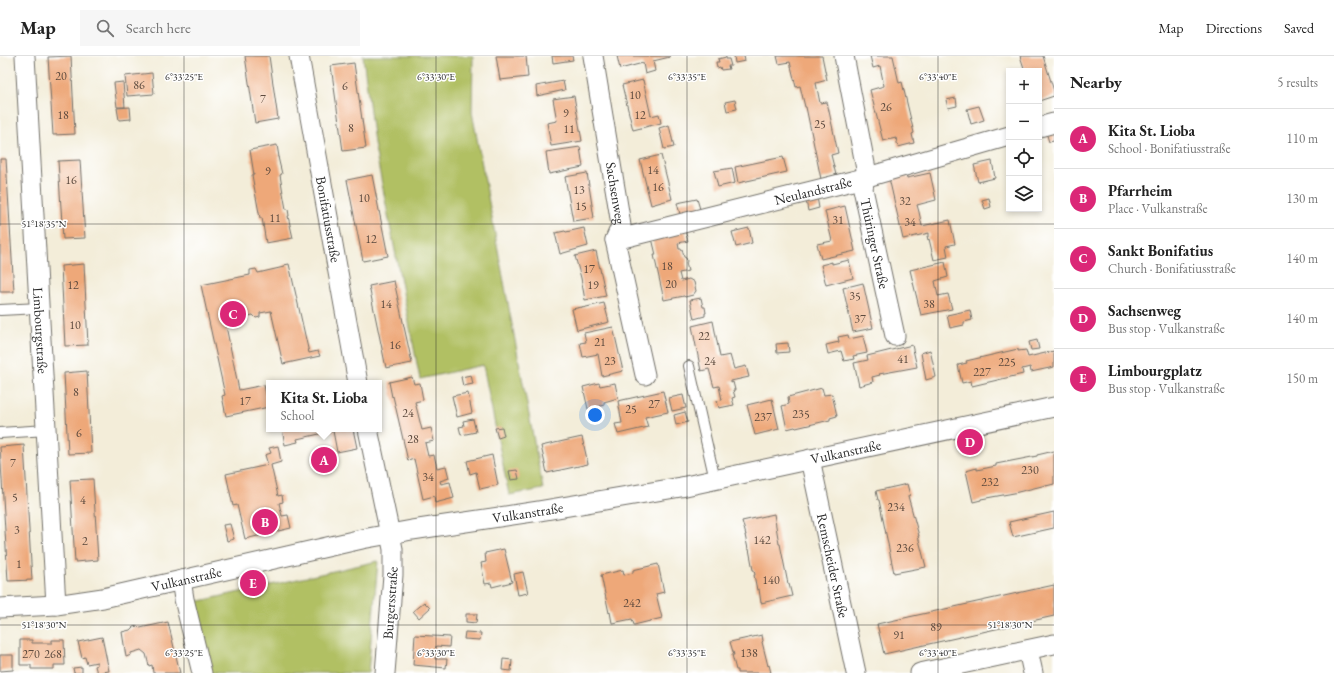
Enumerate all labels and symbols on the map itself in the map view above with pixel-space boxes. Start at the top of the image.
house number: 20 [55,68,67,84]
text: 6°33'25"E [165,70,203,83]
text: 6°33'30"E [417,70,455,83]
text: 6°33'35"E [668,70,706,83]
text: 6°33'40"E [919,70,957,83]
house number: 86 [133,77,145,93]
house number: 6 [342,78,348,94]
house number: 10 [629,87,641,103]
house number: 7 [260,91,266,107]
house number: 26 [880,99,892,115]
house number: 9 [563,105,569,121]
house number: 18 [57,107,69,123]
house number: 12 [634,107,646,123]
house number: 25 [814,116,826,132]
house number: 8 [348,120,354,136]
house number: 11 [563,121,575,137]
street label: Sachsenweg [602,161,630,226]
house number: 14 [647,162,659,178]
house number: 9 [265,163,271,179]
house number: 16 [65,172,77,188]
street label: Neulandstraße [772,172,854,209]
street label: Bonifatiusstraße [312,175,345,264]
house number: 16 [652,179,664,195]
house number: 13 [573,182,585,198]
house number: 10 [358,190,370,206]
house number: 32 [899,193,911,209]
street label: Thüringer Straße [856,196,894,291]
house number: 15 [575,198,587,214]
house number: 11 [269,210,281,226]
house number: 31 [832,212,844,228]
house number: 34 [904,214,916,230]
text: 51°18'35"N [22,217,67,230]
house number: 12 [365,231,377,247]
house number: 18 [661,258,673,274]
house number: 17 [583,261,595,277]
house number: 20 [665,276,677,292]
house number: 12 [67,277,79,293]
house number: 19 [587,277,599,293]
street label: Limbourgstraße [29,287,52,375]
house number: 35 [849,288,861,304]
house number: 14 [380,296,392,312]
house number: 38 [923,296,935,312]
pin: C [220,299,246,329]
house number: 37 [854,311,866,327]
house number: 10 [69,317,81,333]
house number: 22 [698,328,710,344]
house number: 21 [594,334,606,350]
house number: 16 [389,337,401,353]
house number: 41 [897,351,909,367]
house number: 23 [604,353,616,369]
house number: 24 [704,353,716,369]
house number: 225 [998,354,1016,370]
house number: 227 [973,364,991,380]
house number: 8 [73,384,79,400]
house number: 17 [239,393,251,409]
house number: 27 [648,396,660,412]
house number: 25 [625,401,637,417]
house number: 24 [402,405,414,421]
your location [585,405,605,425]
house number: 235 [792,406,810,422]
house number: 237 [754,409,772,425]
house number: 6 [76,425,82,441]
pin: D [957,427,983,457]
house number: 28 [407,431,419,447]
street label: Vulkanstraße [809,435,883,468]
pin: A [311,445,337,475]
house number: 7 [10,455,16,471]
house number: 230 [1021,462,1039,478]
house number: 34 [422,469,434,485]
house number: 232 [981,474,999,490]
house number: 5 [12,489,18,505]
house number: 4 [80,492,86,508]
street label: Vulkanstraße [491,498,565,527]
house number: 234 [887,499,905,515]
pin: B [252,507,278,537]
street label: Remscheider Straße [813,512,853,620]
house number: 3 [14,522,20,538]
house number: 142 [753,532,771,548]
house number: 2 [82,533,88,549]
house number: 236 [896,540,914,556]
house number: 1 [16,556,22,572]
street label: Vulkanstraße [149,562,224,596]
street label: Burgersstraße [378,566,402,640]
pin: E [240,568,266,598]
house number: 140 [762,572,780,588]
house number: 242 [623,595,641,611]
text: 51°18'30"N [22,618,67,631]
text: 51°18'30"N [988,618,1033,631]
house number: 89 [930,619,942,635]
house number: 91 [893,627,905,643]
house number: 138 [740,645,758,661]
house number: 270 [22,646,40,662]
house number: 268 [44,646,62,662]
text: 6°33'25"E [165,646,203,659]
text: 6°33'30"E [417,646,455,659]
text: 6°33'35"E [668,646,706,659]
text: 6°33'40"E [919,646,957,659]

